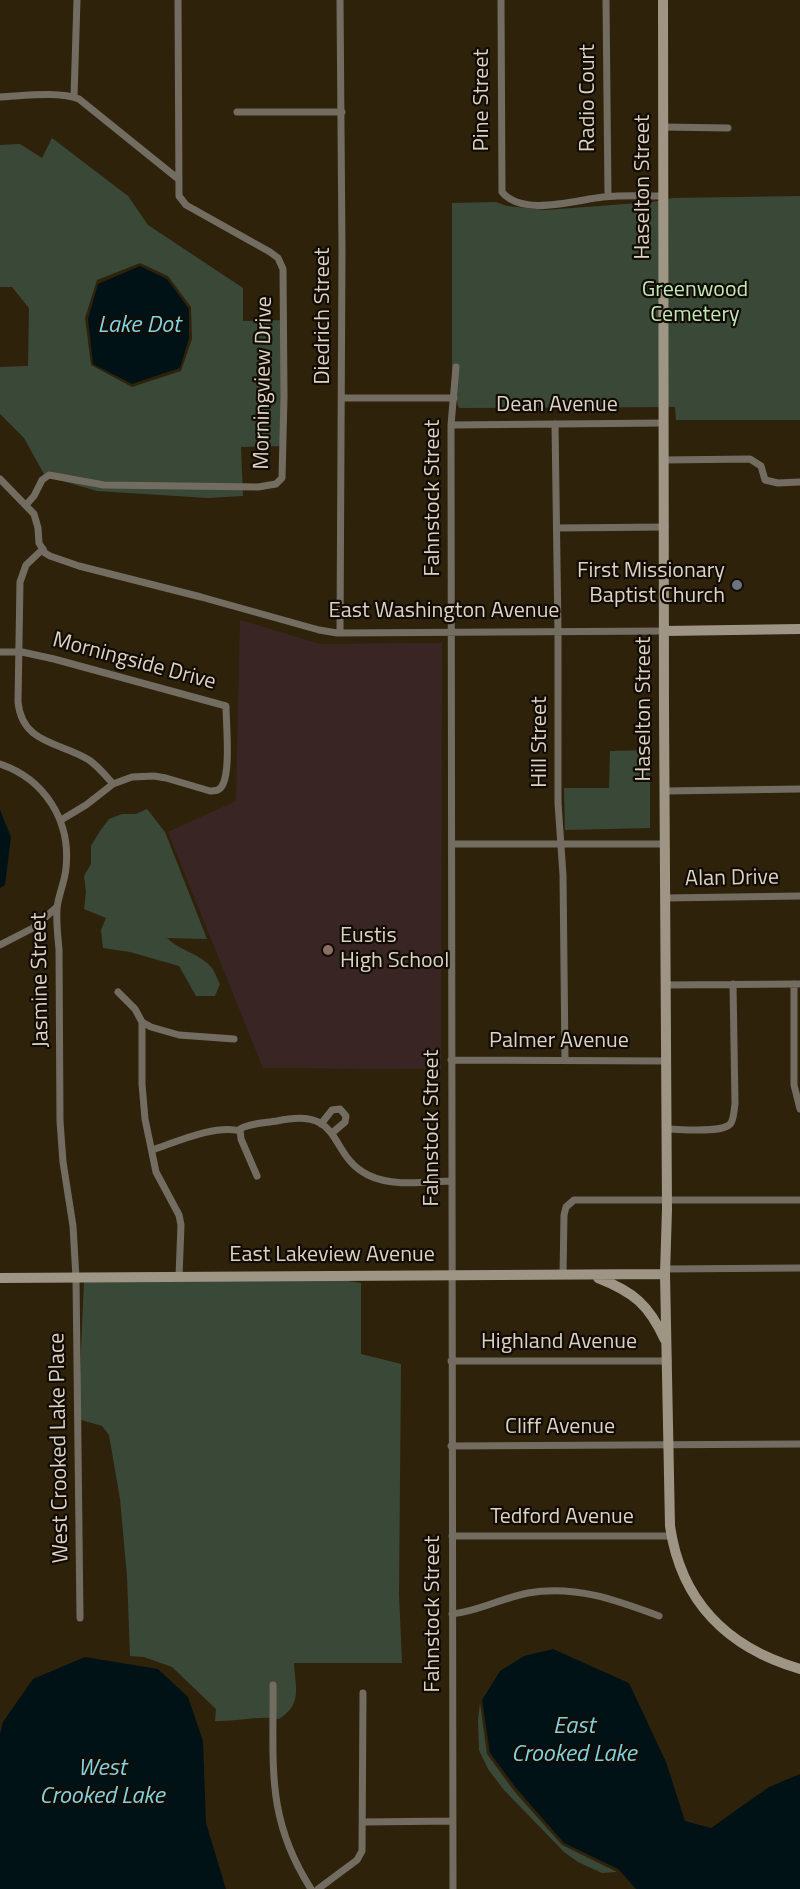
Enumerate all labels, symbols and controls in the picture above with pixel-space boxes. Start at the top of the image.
street label: Radio Court [576,44,602,152]
street label: Pine Street [470,49,496,151]
street label: Haselton Street [631,114,657,260]
street label: Diedrich Street [311,247,337,385]
park label: Greenwood Cemetery [642,278,748,330]
street label: Morningview Drive [249,296,279,470]
water label: Lake Dot [98,312,180,340]
street label: Dean Avenue [496,393,618,419]
street label: Fahnstock Street [421,420,447,576]
place label: First Missionary Baptist Church [577,559,725,610]
marker: First Missionary Baptist Church [730,578,744,592]
street label: East Washington Avenue [329,599,559,625]
street label: Morningside Drive [49,627,219,697]
street label: Haselton Street [632,636,658,782]
street label: Hill Street [528,696,554,788]
street label: Alan Drive [685,865,779,893]
street label: Jasmine Street [27,912,55,1048]
place label: Eustis High School [340,924,449,975]
marker: Eustis High School [321,943,335,957]
street label: Palmer Avenue [489,1029,629,1055]
street label: Fahnstock Street [420,1050,446,1206]
street label: East Lakeview Avenue [229,1243,435,1269]
street label: Highland Avenue [481,1330,637,1356]
street label: West Crooked Lake Place [45,1332,75,1564]
street label: Cliff Avenue [505,1415,615,1441]
street label: Tedford Avenue [490,1505,634,1531]
street label: Fahnstock Street [421,1536,447,1692]
water label: East Crooked Lake [511,1713,637,1769]
water label: West Crooked Lake [39,1755,165,1811]

